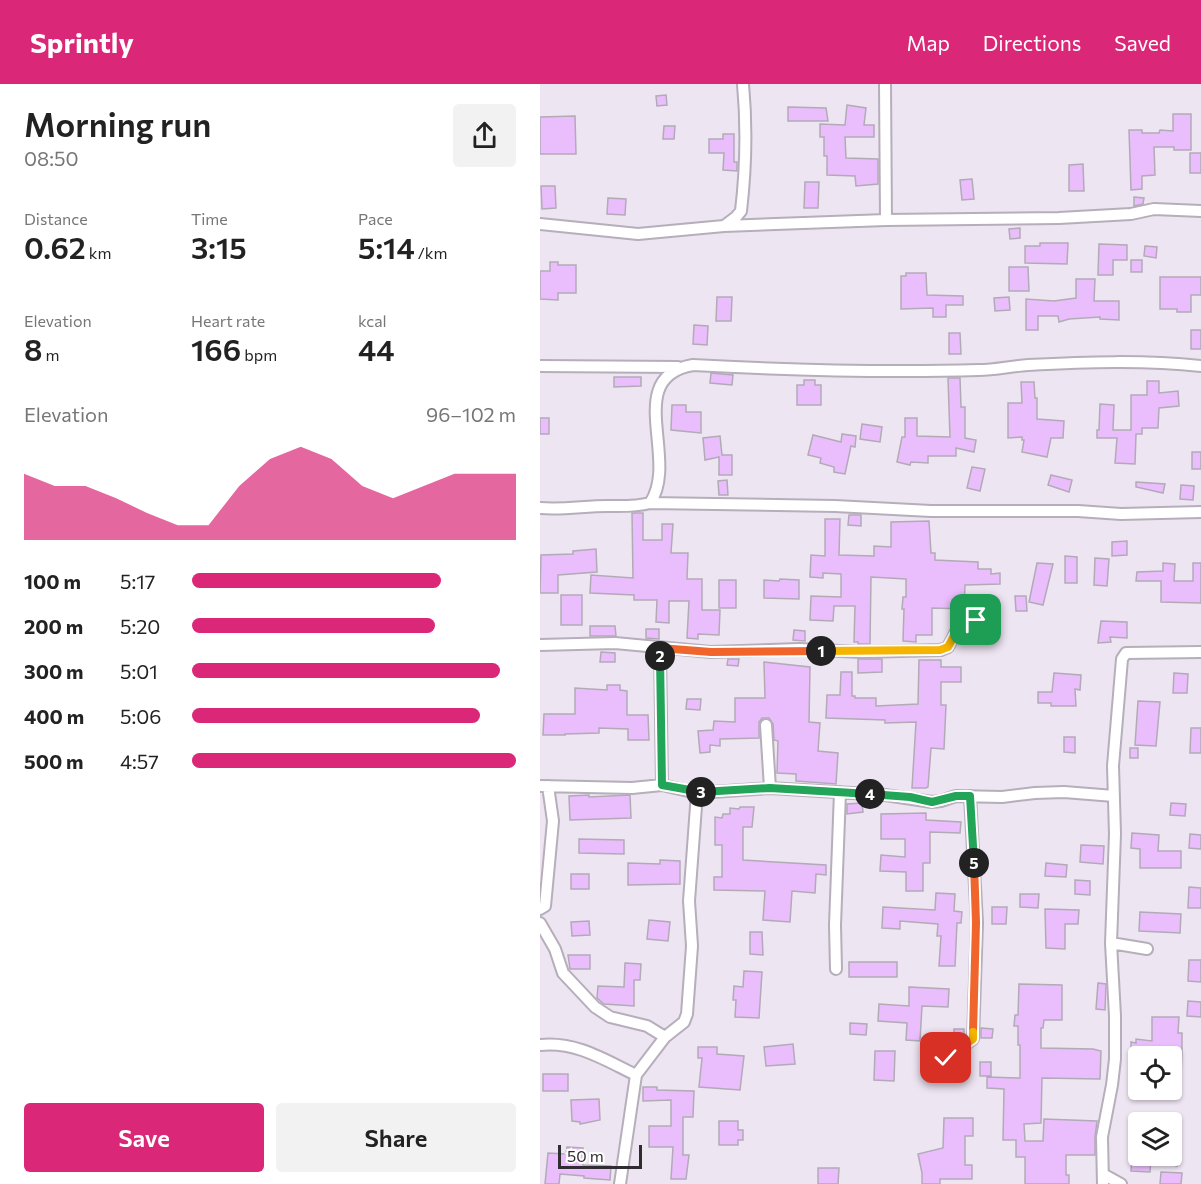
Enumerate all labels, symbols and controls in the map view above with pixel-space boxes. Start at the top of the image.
text: Sprintly [30,25,134,59]
text: Map [907,30,950,55]
text: Directions [983,30,1081,55]
text: Saved [1114,30,1171,55]
text: Morning run [24,103,211,144]
button: share [453,104,516,167]
text: 08:50 [24,146,78,170]
text: Distance [24,209,88,228]
text: Time [191,209,228,228]
text: Pace [358,209,393,228]
text: 0.62 [24,228,86,265]
text: 3:15 [191,228,247,265]
text: 5:14 [358,228,415,265]
text: km [86,243,111,262]
text: /km [415,243,447,262]
text: Elevation [24,311,92,330]
text: Heart rate [191,311,265,330]
text: kcal [358,311,387,330]
text: 8 [24,330,42,367]
text: 166 [191,330,241,367]
text: 44 [358,330,395,367]
text: m [42,345,59,364]
text: bpm [241,345,277,364]
text: Elevation [24,402,109,426]
text: 96–102 m [426,402,516,426]
text: 100 m [24,569,81,593]
text: 5:17 [120,569,155,593]
pin [950,594,1001,645]
icon: arrive [959,603,992,636]
text: 200 m [24,614,83,638]
text: 5:20 [120,614,160,638]
pin: 1 [806,636,836,666]
pin: 2 [645,641,675,671]
text: 1 [817,641,825,660]
text: 2 [655,646,665,665]
text: 300 m [24,659,84,683]
text: 5:01 [120,659,158,683]
text: 400 m [24,704,84,728]
text: 5:06 [120,704,161,728]
text: 500 m [24,749,84,773]
text: 4:57 [120,749,159,773]
pin: 3 [686,777,716,807]
pin: 4 [855,779,885,809]
text: 3 [696,782,706,801]
text: 4 [865,784,875,803]
pin: 5 [959,848,989,878]
text: 5 [969,853,979,872]
pin [920,1032,971,1083]
icon: check [929,1041,962,1074]
map controls [1128,1046,1182,1166]
button: locate [1128,1046,1182,1100]
button: Save [24,1103,264,1172]
button: Share [276,1103,516,1172]
button: layers [1128,1112,1182,1166]
scale bar [558,1142,642,1170]
text: 50 m [567,1146,604,1165]

